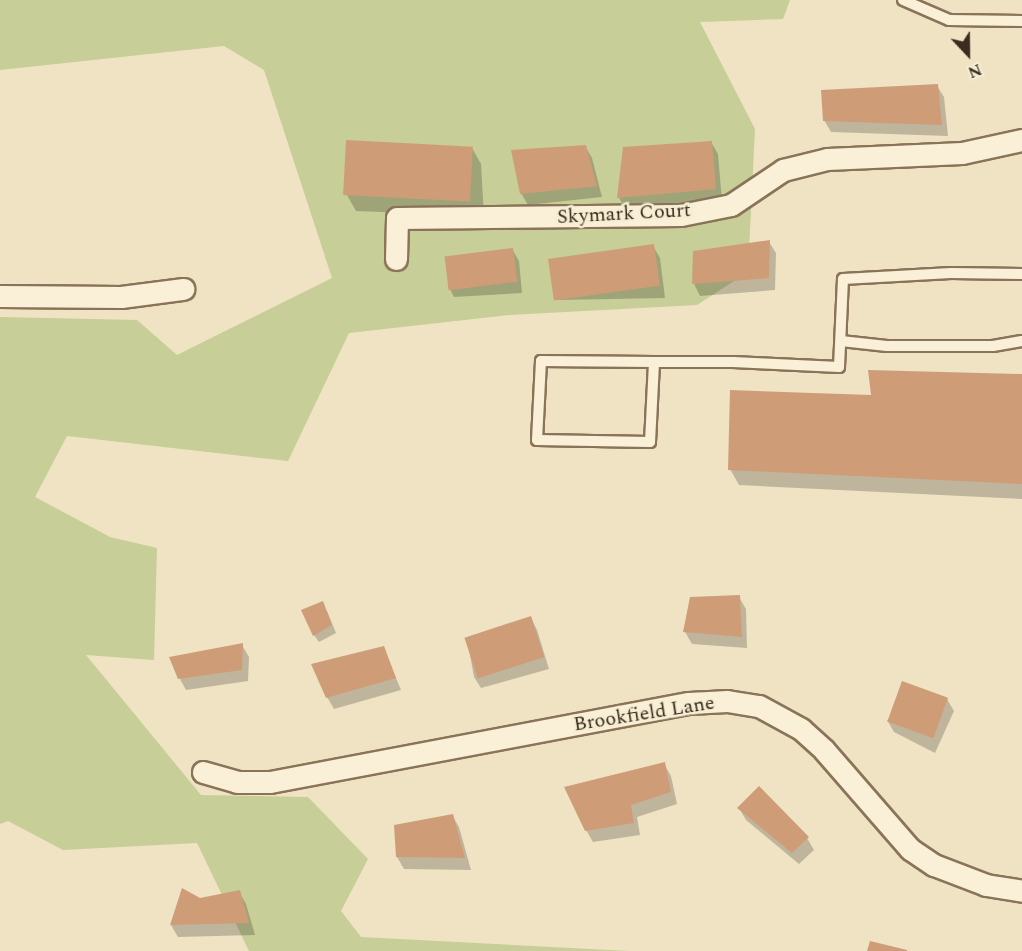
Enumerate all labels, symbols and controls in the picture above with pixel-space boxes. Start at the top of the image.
north arrow [938,24,998,84]
text: N [964,57,985,84]
street label: Skymark Court [557,199,691,229]
street label: Brookfield Lane [572,691,716,737]

